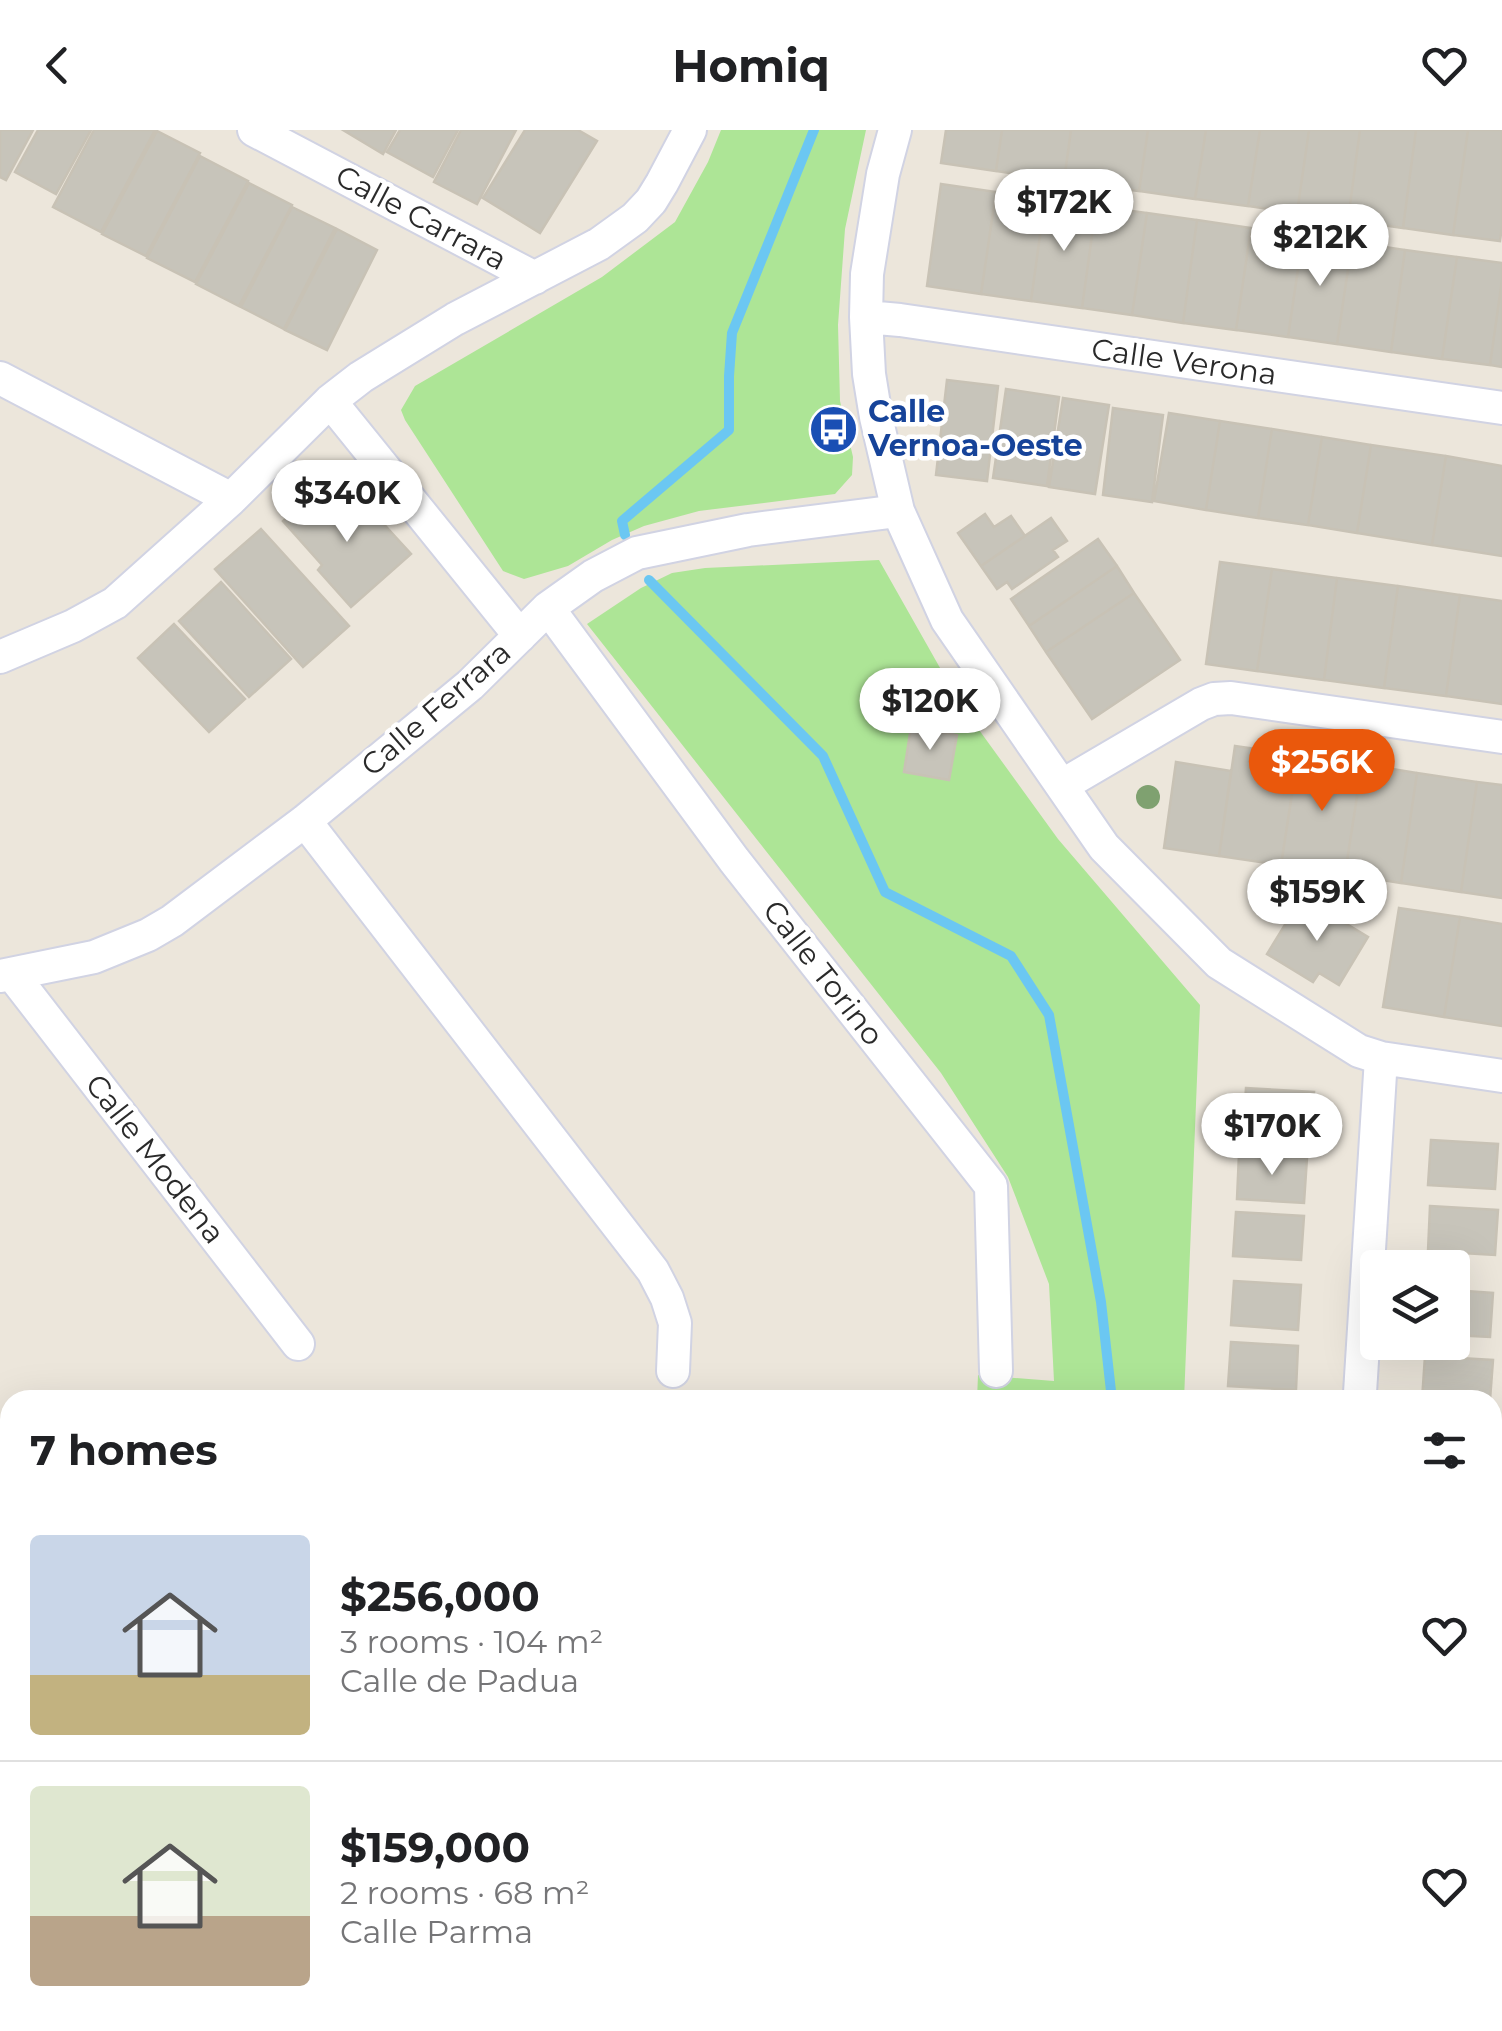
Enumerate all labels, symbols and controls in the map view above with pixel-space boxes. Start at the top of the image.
icon: back [30,38,85,93]
text: Homiq [672,38,830,93]
icon: heart [1417,38,1472,93]
street label: Calle Carrara [329,157,513,278]
pin: $172K [994,169,1134,254]
text: $172K [1016,182,1112,221]
pin: $212K [1250,204,1390,289]
text: $212K [1273,217,1367,256]
street label: Calle Verona [1089,330,1279,393]
place label: Calle Vernoa-Oeste [867,393,1083,464]
bus stop icon: Calle Vernoa-Oeste [807,403,859,455]
pin: $340K [277,460,417,545]
text: $340K [294,473,400,512]
street label: Calle Ferrara [353,634,518,784]
pin: $120K [860,668,1000,753]
text: $120K [882,681,978,720]
pin: $256K [1252,729,1392,814]
text: $256K [1271,742,1373,781]
pin: $159K [1247,859,1387,944]
text: $159K [1269,872,1365,911]
street label: Calle Torino [755,893,892,1053]
street label: Calle Modena [78,1067,233,1251]
pin: $170K [1202,1093,1342,1178]
text: $170K [1223,1106,1321,1145]
map controls [1360,1250,1470,1360]
button: layers [1360,1250,1470,1360]
icon: filters [1417,1423,1472,1478]
text: 7 homes [30,1424,218,1476]
text: $256,000 [340,1570,540,1622]
icon: home [110,1575,230,1695]
icon: heart [1417,1608,1472,1663]
text: 3 rooms · 104 m² [340,1622,603,1661]
text: Calle de Padua [340,1661,579,1700]
text: $159,000 [340,1821,530,1873]
icon: home [110,1826,230,1946]
icon: heart [1417,1859,1472,1914]
text: 2 rooms · 68 m² [340,1873,590,1912]
text: Calle Parma [340,1912,533,1951]

